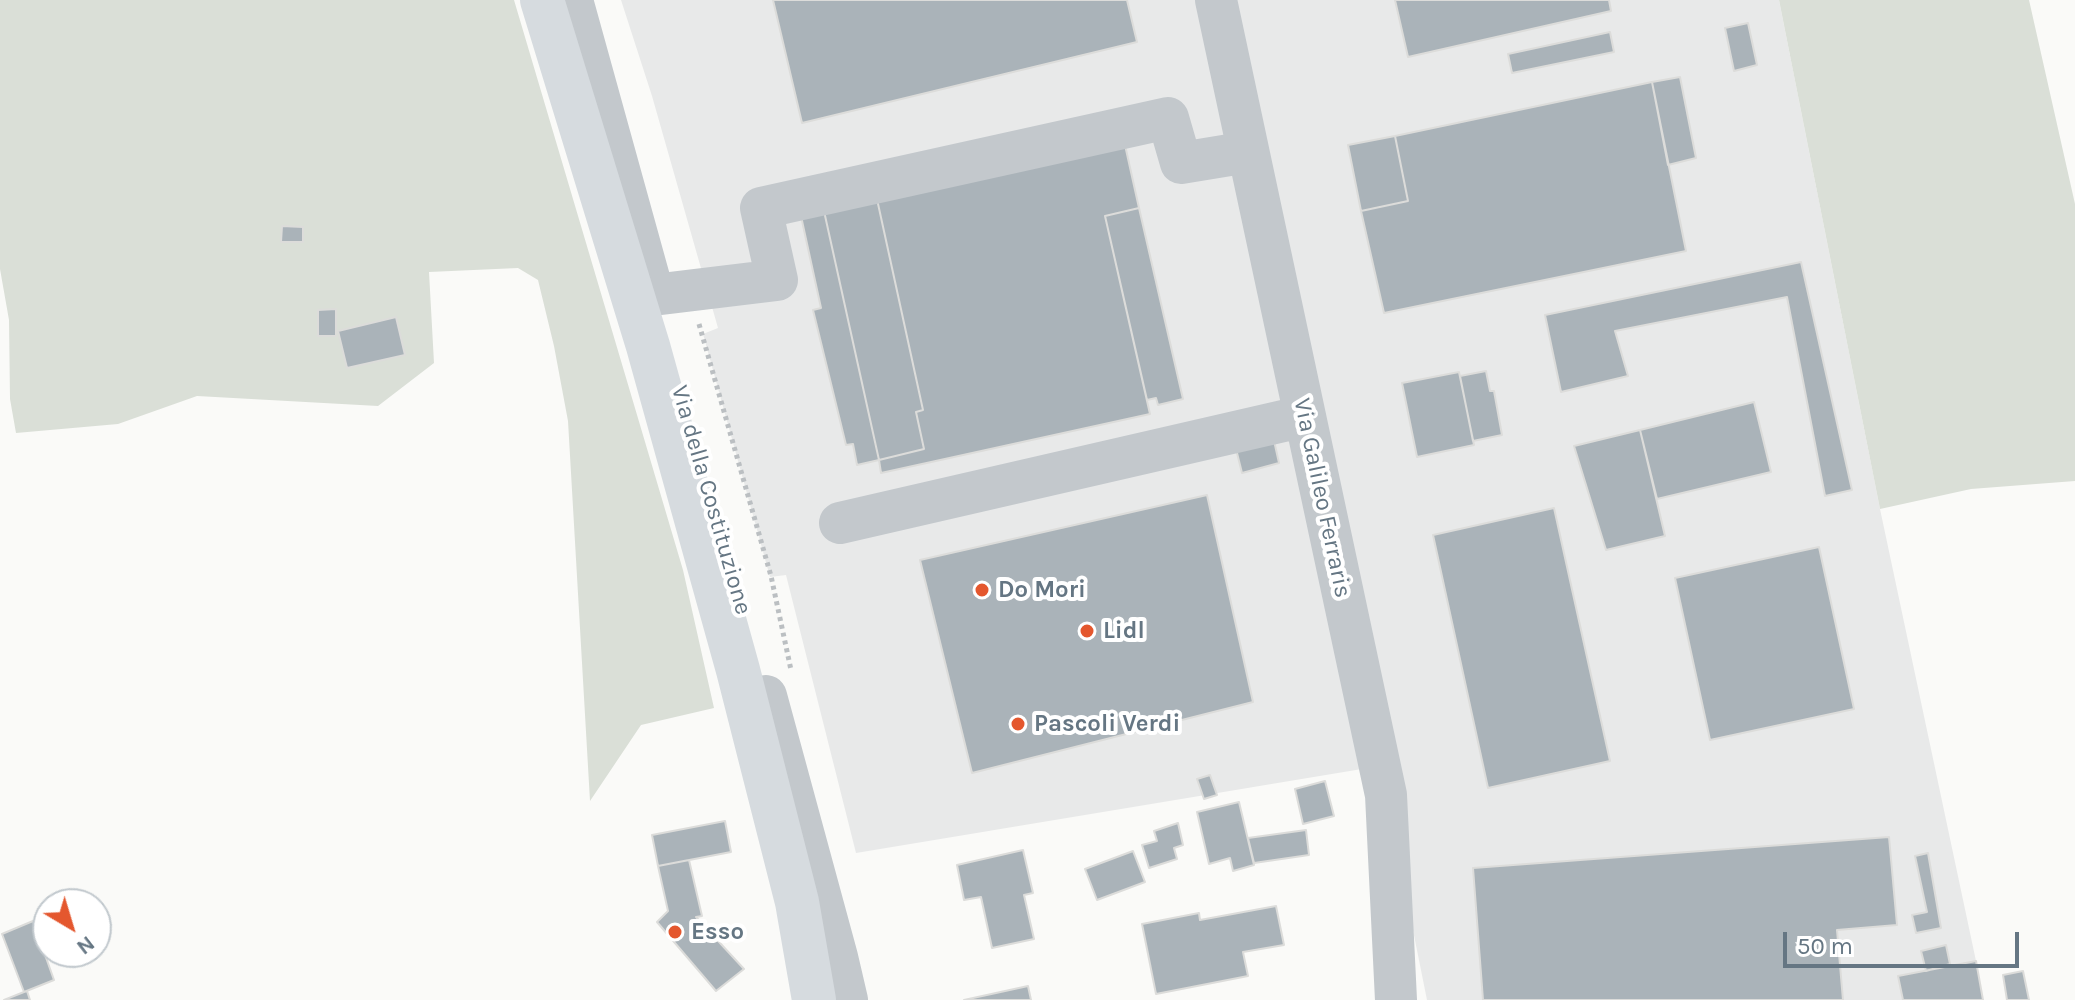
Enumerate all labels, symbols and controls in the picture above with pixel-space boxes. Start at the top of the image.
street label: Via della Costituzione [664,382,758,618]
street label: Via Galileo Ferraris [1287,396,1357,600]
place label: Do Mori [998,576,1086,604]
marker: Do Mori [973,581,991,599]
place label: Lidl [1103,617,1145,645]
marker: Lidl [1078,622,1096,640]
place label: Pascoli Verdi [1034,710,1180,738]
marker: Pascoli Verdi [1009,715,1027,733]
north arrow [32,888,112,968]
scale bar [1787,916,2023,966]
place label: Esso [691,918,744,946]
marker: Esso [666,923,684,941]
text: N [71,930,100,960]
text: 50 m [1797,932,1853,960]

